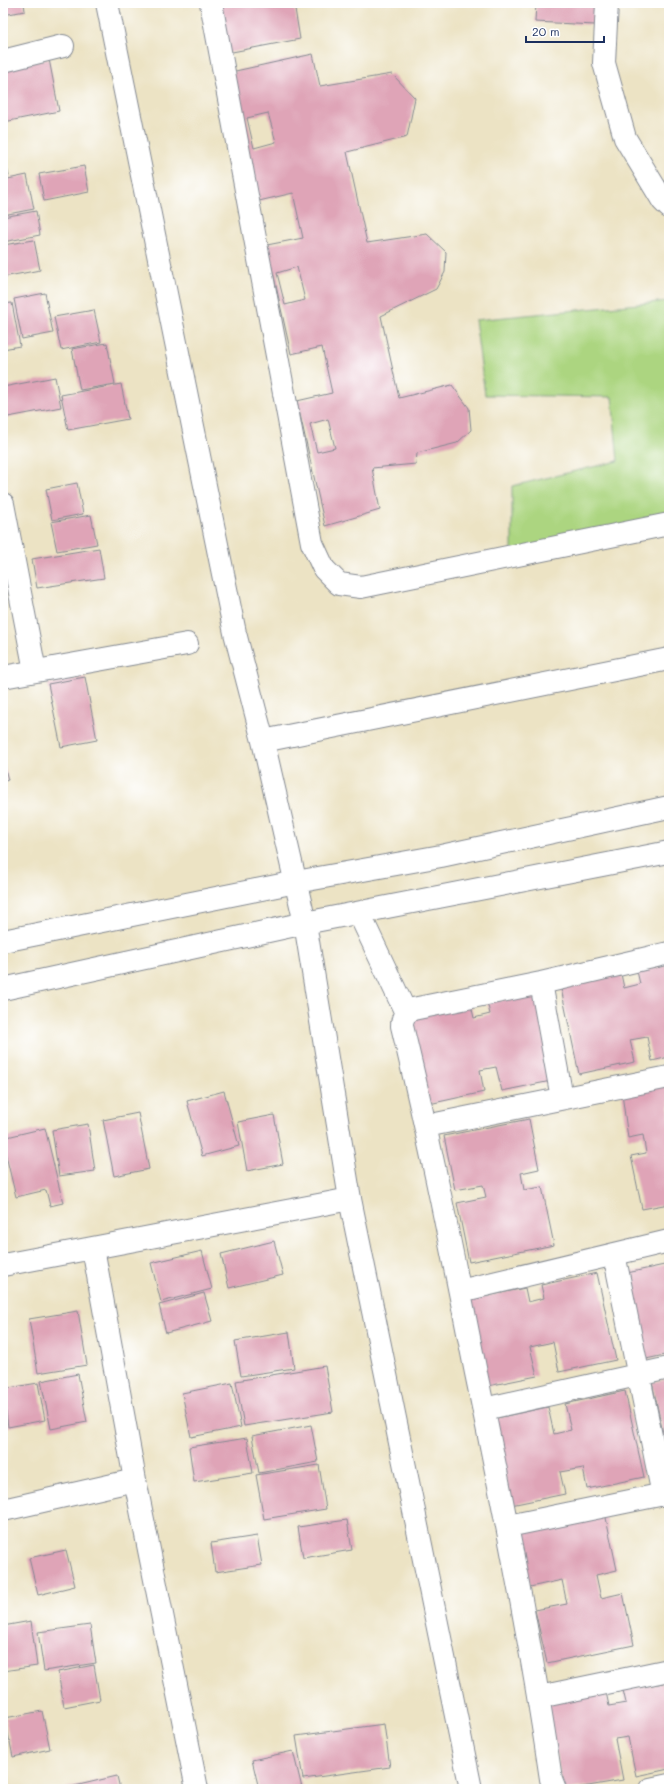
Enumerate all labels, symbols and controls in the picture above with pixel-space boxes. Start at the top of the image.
scale bar [526,18,604,44]
text: 20 m [532,23,560,39]

